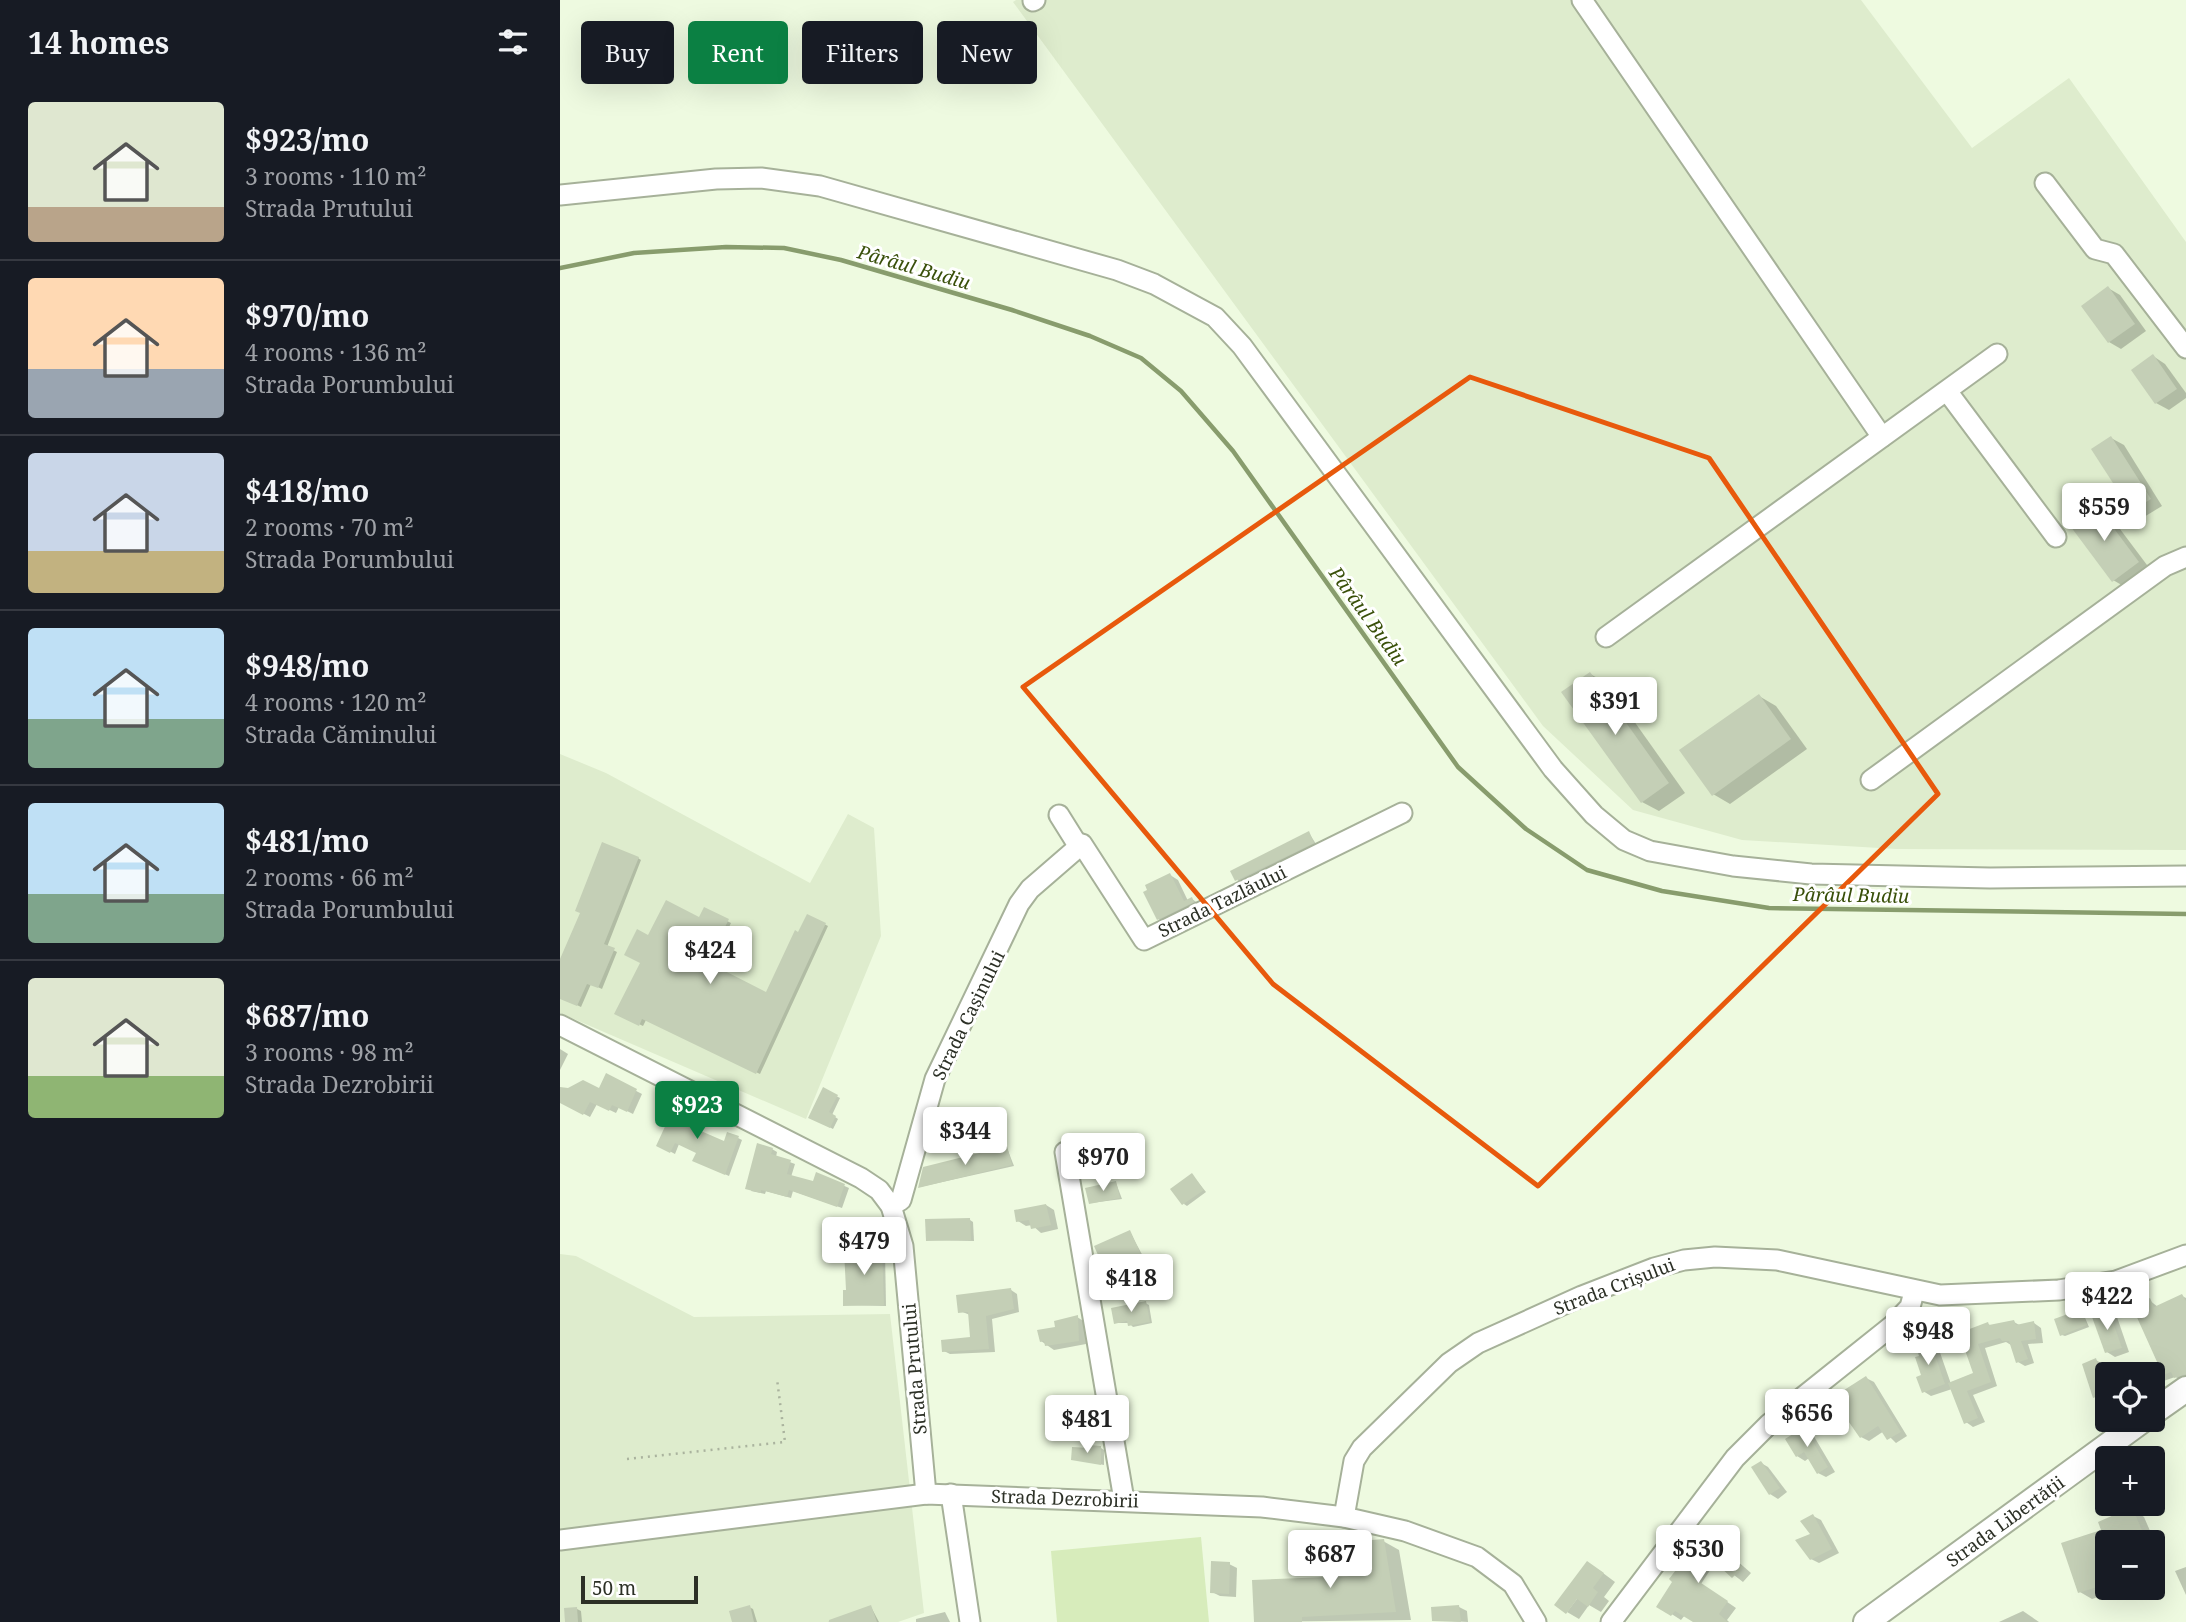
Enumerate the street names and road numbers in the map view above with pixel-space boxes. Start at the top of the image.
street label: Strada Tazlăului [1154,859,1290,942]
street label: Strada Cașinului [926,946,1010,1084]
street label: Strada Crișului [1550,1252,1678,1320]
street label: Strada Prutului [896,1302,932,1436]
street label: Strada Libertății [1941,1470,2069,1572]
street label: Strada Dezrobirii [991,1483,1140,1513]

